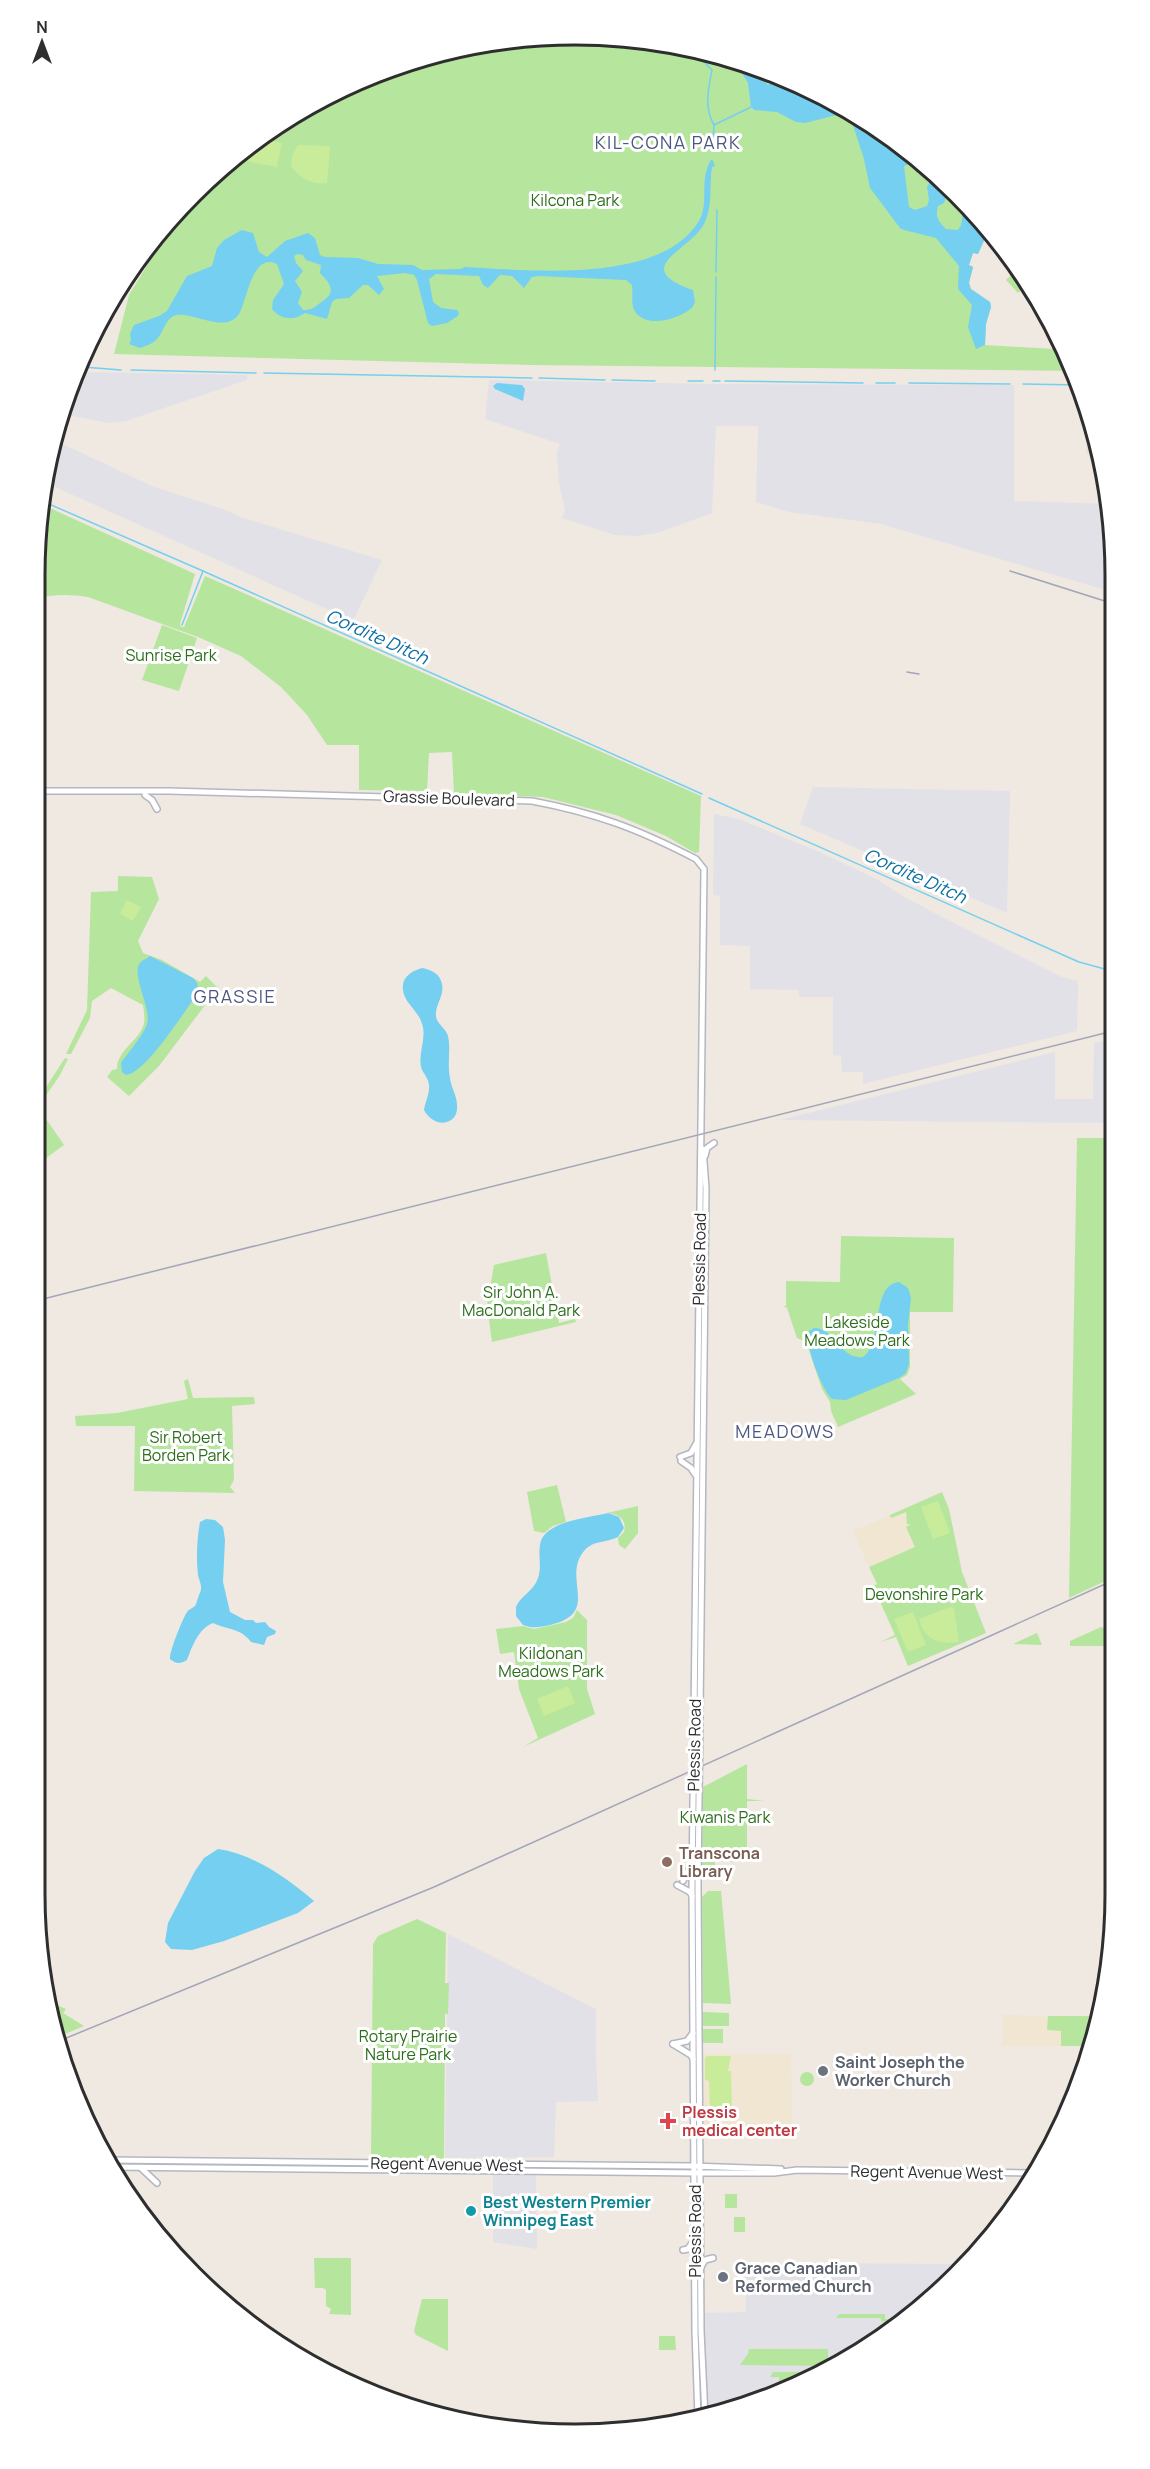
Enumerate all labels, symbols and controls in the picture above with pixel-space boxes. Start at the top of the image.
north arrow [12,12,72,72]
text: N [36,16,48,38]
district label: KIL-CONA PARK [595,130,741,154]
park label: Kilcona Park [531,189,620,211]
water label: Cordite Ditch [323,603,433,670]
park label: Sunrise Park [125,644,218,666]
street label: Grassie Boulevard [383,785,515,811]
water label: Cordite Ditch [861,842,971,909]
district label: GRASSIE [194,984,276,1008]
street label: Plessis Road [687,1212,711,1306]
park label: Sir John A. MacDonald Park [462,1281,581,1321]
park label: Lakeside Meadows Park [804,1311,911,1351]
district label: MEADOWS [735,1419,835,1443]
park label: Sir Robert Borden Park [142,1426,231,1466]
park label: Devonshire Park [865,1583,984,1605]
park label: Kildonan Meadows Park [498,1642,605,1682]
street label: Plessis Road [682,1698,706,1792]
park label: Kiwanis Park [680,1806,771,1828]
place label: Transcona Library [679,1842,760,1882]
marker: Transcona Library [660,1855,674,1869]
park label: Rotary Prairie Nature Park [359,2025,457,2065]
place label: Saint Joseph the Worker Church [835,2051,965,2091]
marker: Saint Joseph the Worker Church [816,2064,830,2078]
place label: Plessis medical center [682,2101,797,2141]
marker: Plessis medical center [659,2112,677,2130]
street label: Regent Avenue West [370,2152,524,2176]
street label: Regent Avenue West [850,2160,1004,2184]
street label: Plessis Road [684,2185,706,2277]
place label: Best Western Premier Winnipeg East [483,2191,651,2231]
marker: Best Western Premier Winnipeg East [464,2204,478,2218]
place label: Grace Canadian Reformed Church [735,2257,871,2297]
marker: Grace Canadian Reformed Church [716,2270,730,2284]

